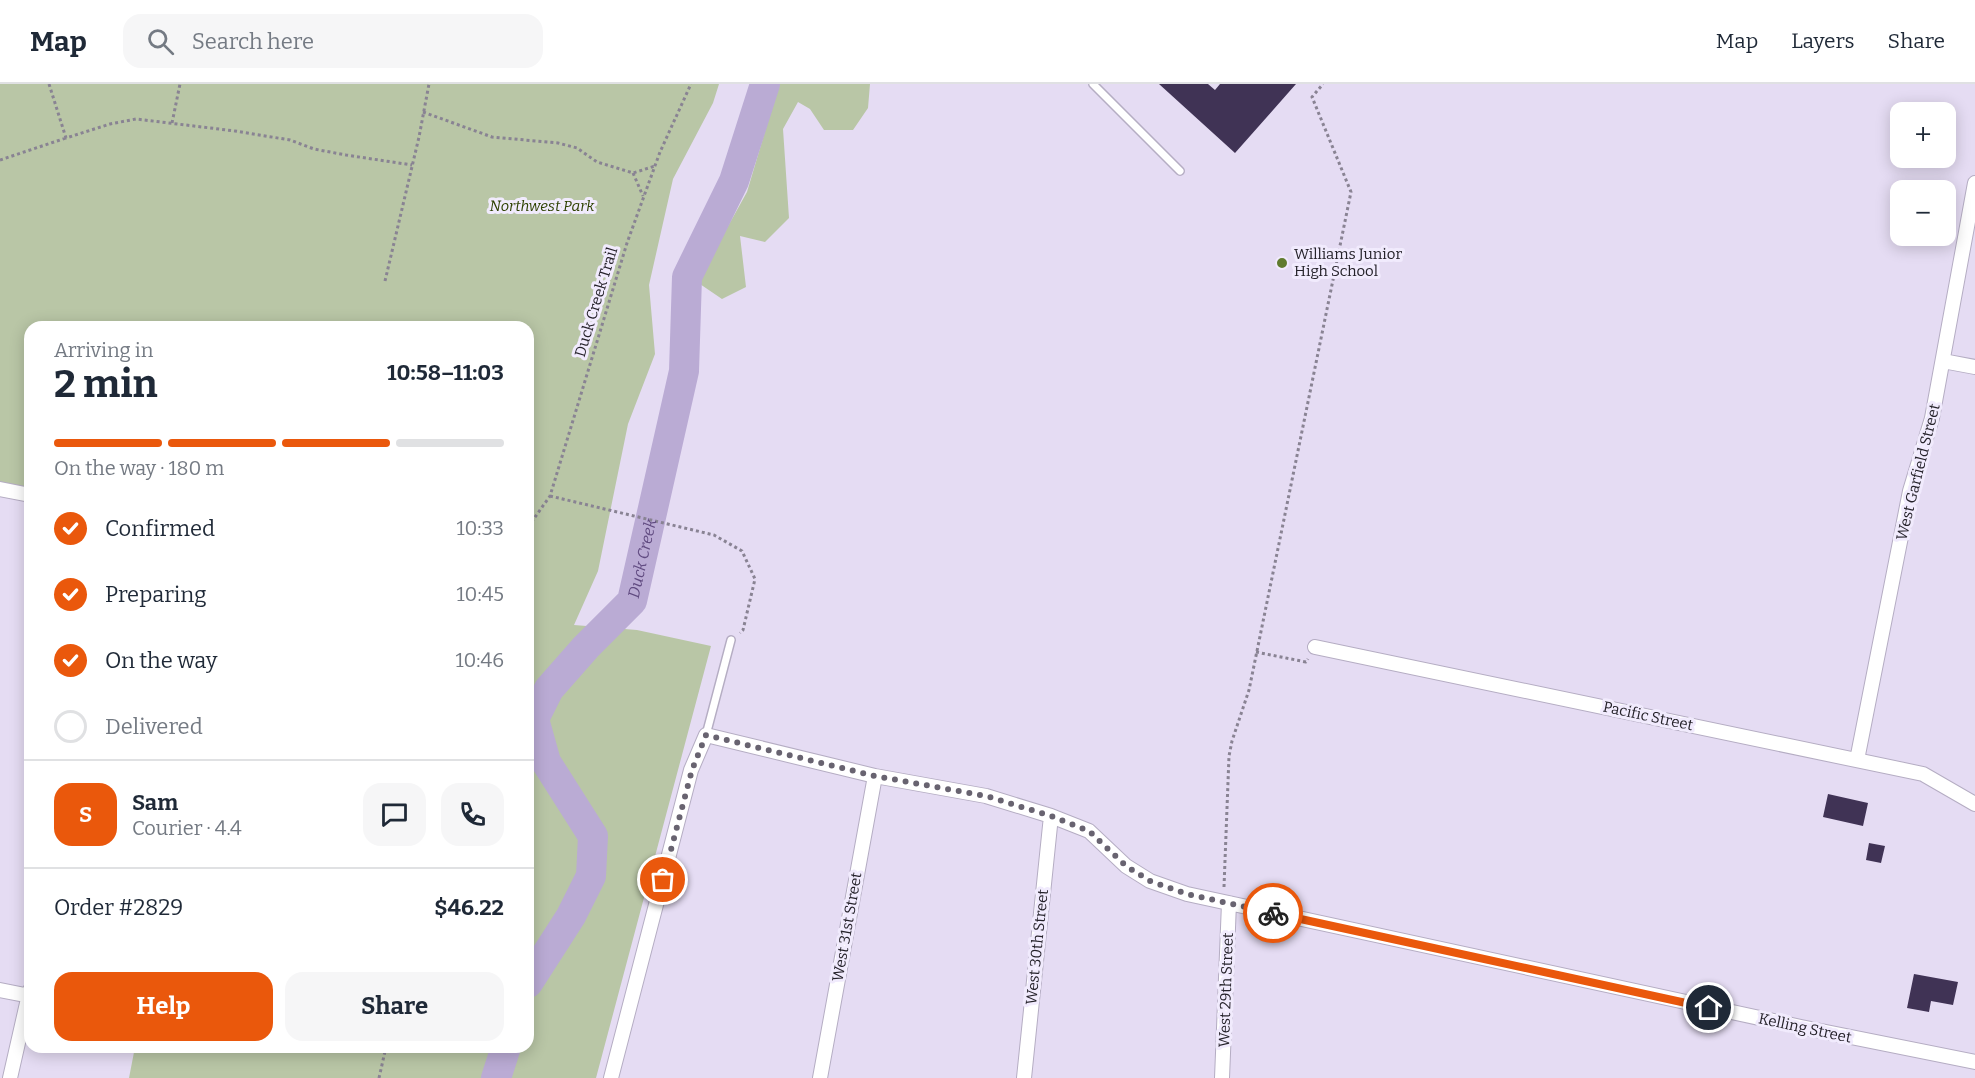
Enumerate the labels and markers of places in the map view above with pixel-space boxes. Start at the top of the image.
place label: Williams Junior High School [1294,245,1402,280]
marker: Williams Junior High School [1275,256,1289,270]
pin [637,854,688,905]
pin [1683,982,1734,1033]

